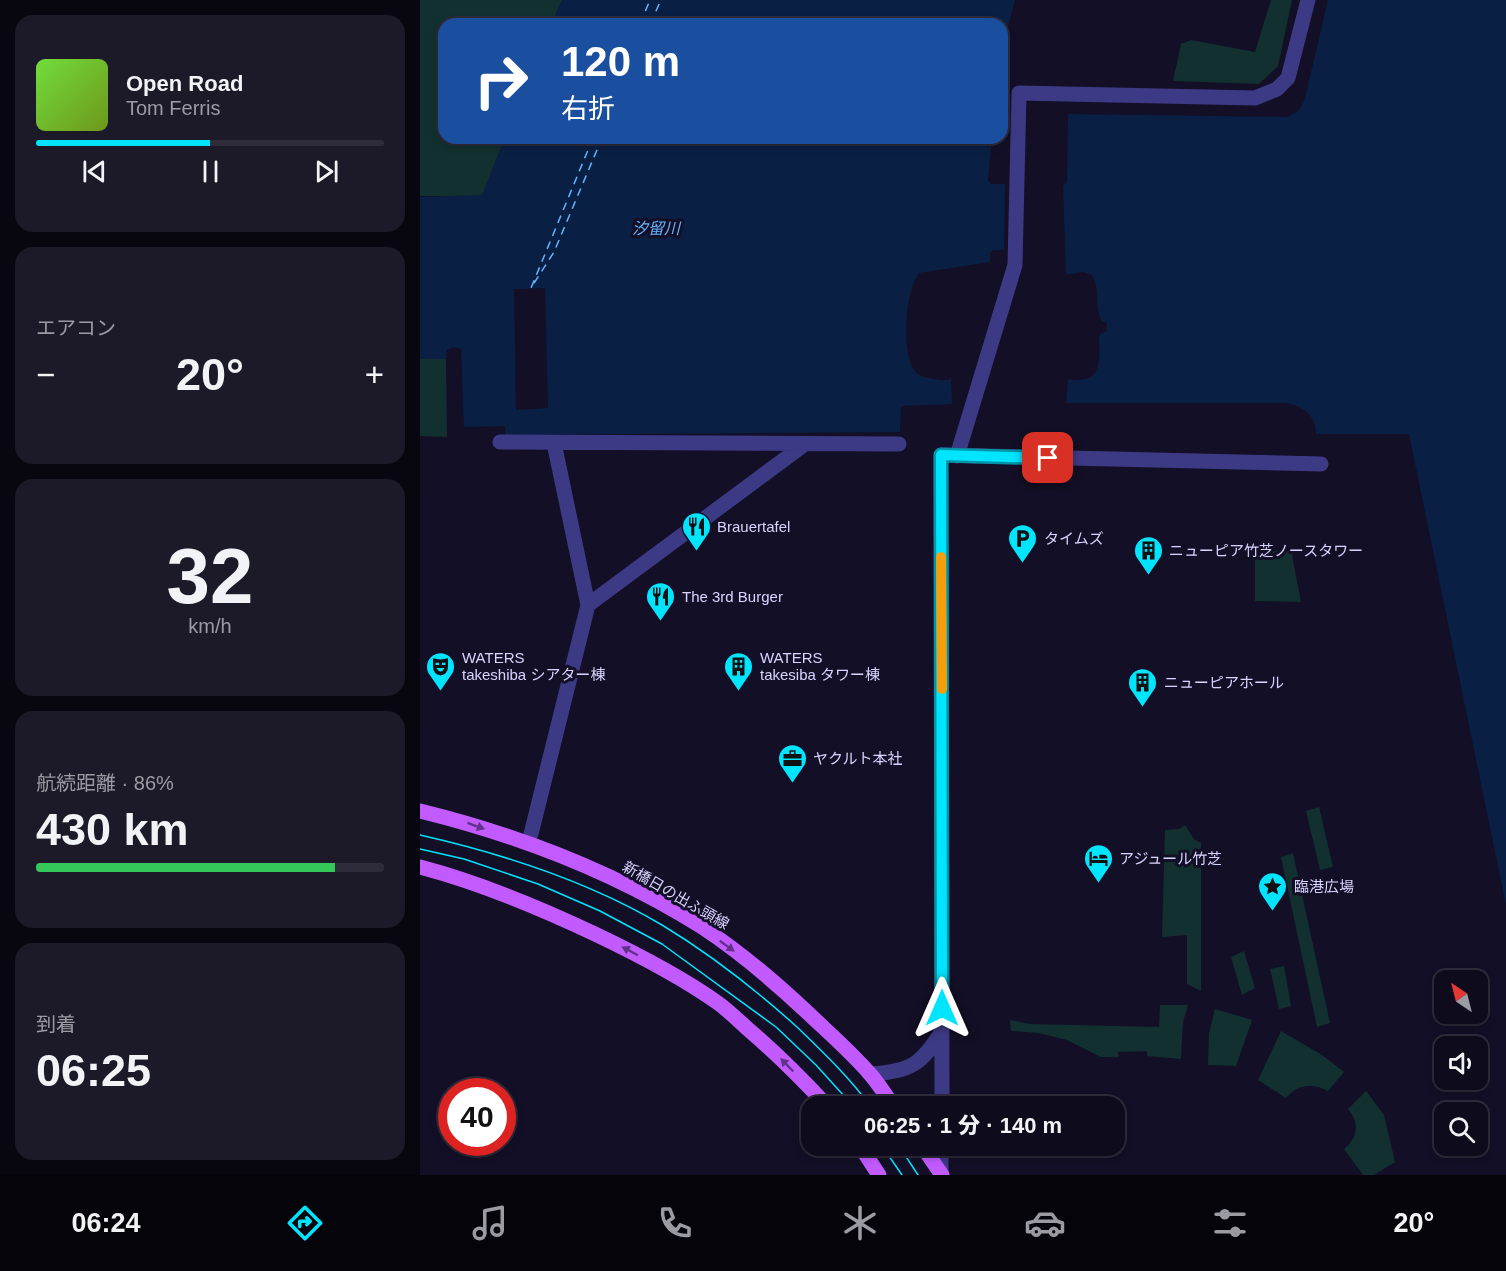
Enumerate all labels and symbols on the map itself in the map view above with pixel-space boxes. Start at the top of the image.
water label: 汐留川 [632,220,682,237]
pin [1022,432,1073,483]
restaurant icon: Brauertafel [680,510,712,552]
place label: Brauertafel [717,518,790,535]
parking icon: タイムズ [1007,522,1039,564]
place label: タイムズ [1044,530,1104,547]
building icon: ニューピア竹芝ノースタワー [1132,534,1164,576]
place label: ニューピア竹芝ノースタワー [1169,542,1363,559]
restaurant icon: The 3rd Burger [645,580,677,622]
place label: The 3rd Burger [682,588,783,605]
place label: WATERS takeshiba シアター棟 [462,649,605,683]
place label: WATERS takesiba タワー棟 [760,649,880,683]
theatre icon: WATERS takeshiba シアター棟 [425,650,457,692]
building icon: WATERS takesiba タワー棟 [723,650,755,692]
building icon: ニューピアホール [1127,666,1159,708]
place label: ニューピアホール [1164,674,1284,691]
office icon: ヤクルト本社 [776,742,808,784]
place label: ヤクルト本社 [813,750,903,767]
one-way arrow [468,821,486,831]
hotel icon: アジュール竹芝 [1082,842,1114,884]
place label: アジュール竹芝 [1119,850,1222,867]
street label: 新橋日の出ふ頭線 [620,858,732,932]
place icon: 臨港広場 [1257,870,1289,912]
place label: 臨港広場 [1294,878,1354,895]
one-way arrow [719,940,735,952]
one-way arrow [621,946,638,956]
north arrow [1434,970,1488,1024]
position arrow [910,976,974,1040]
one-way arrow [781,1058,794,1073]
speed limit sign: 40 [438,1078,516,1156]

